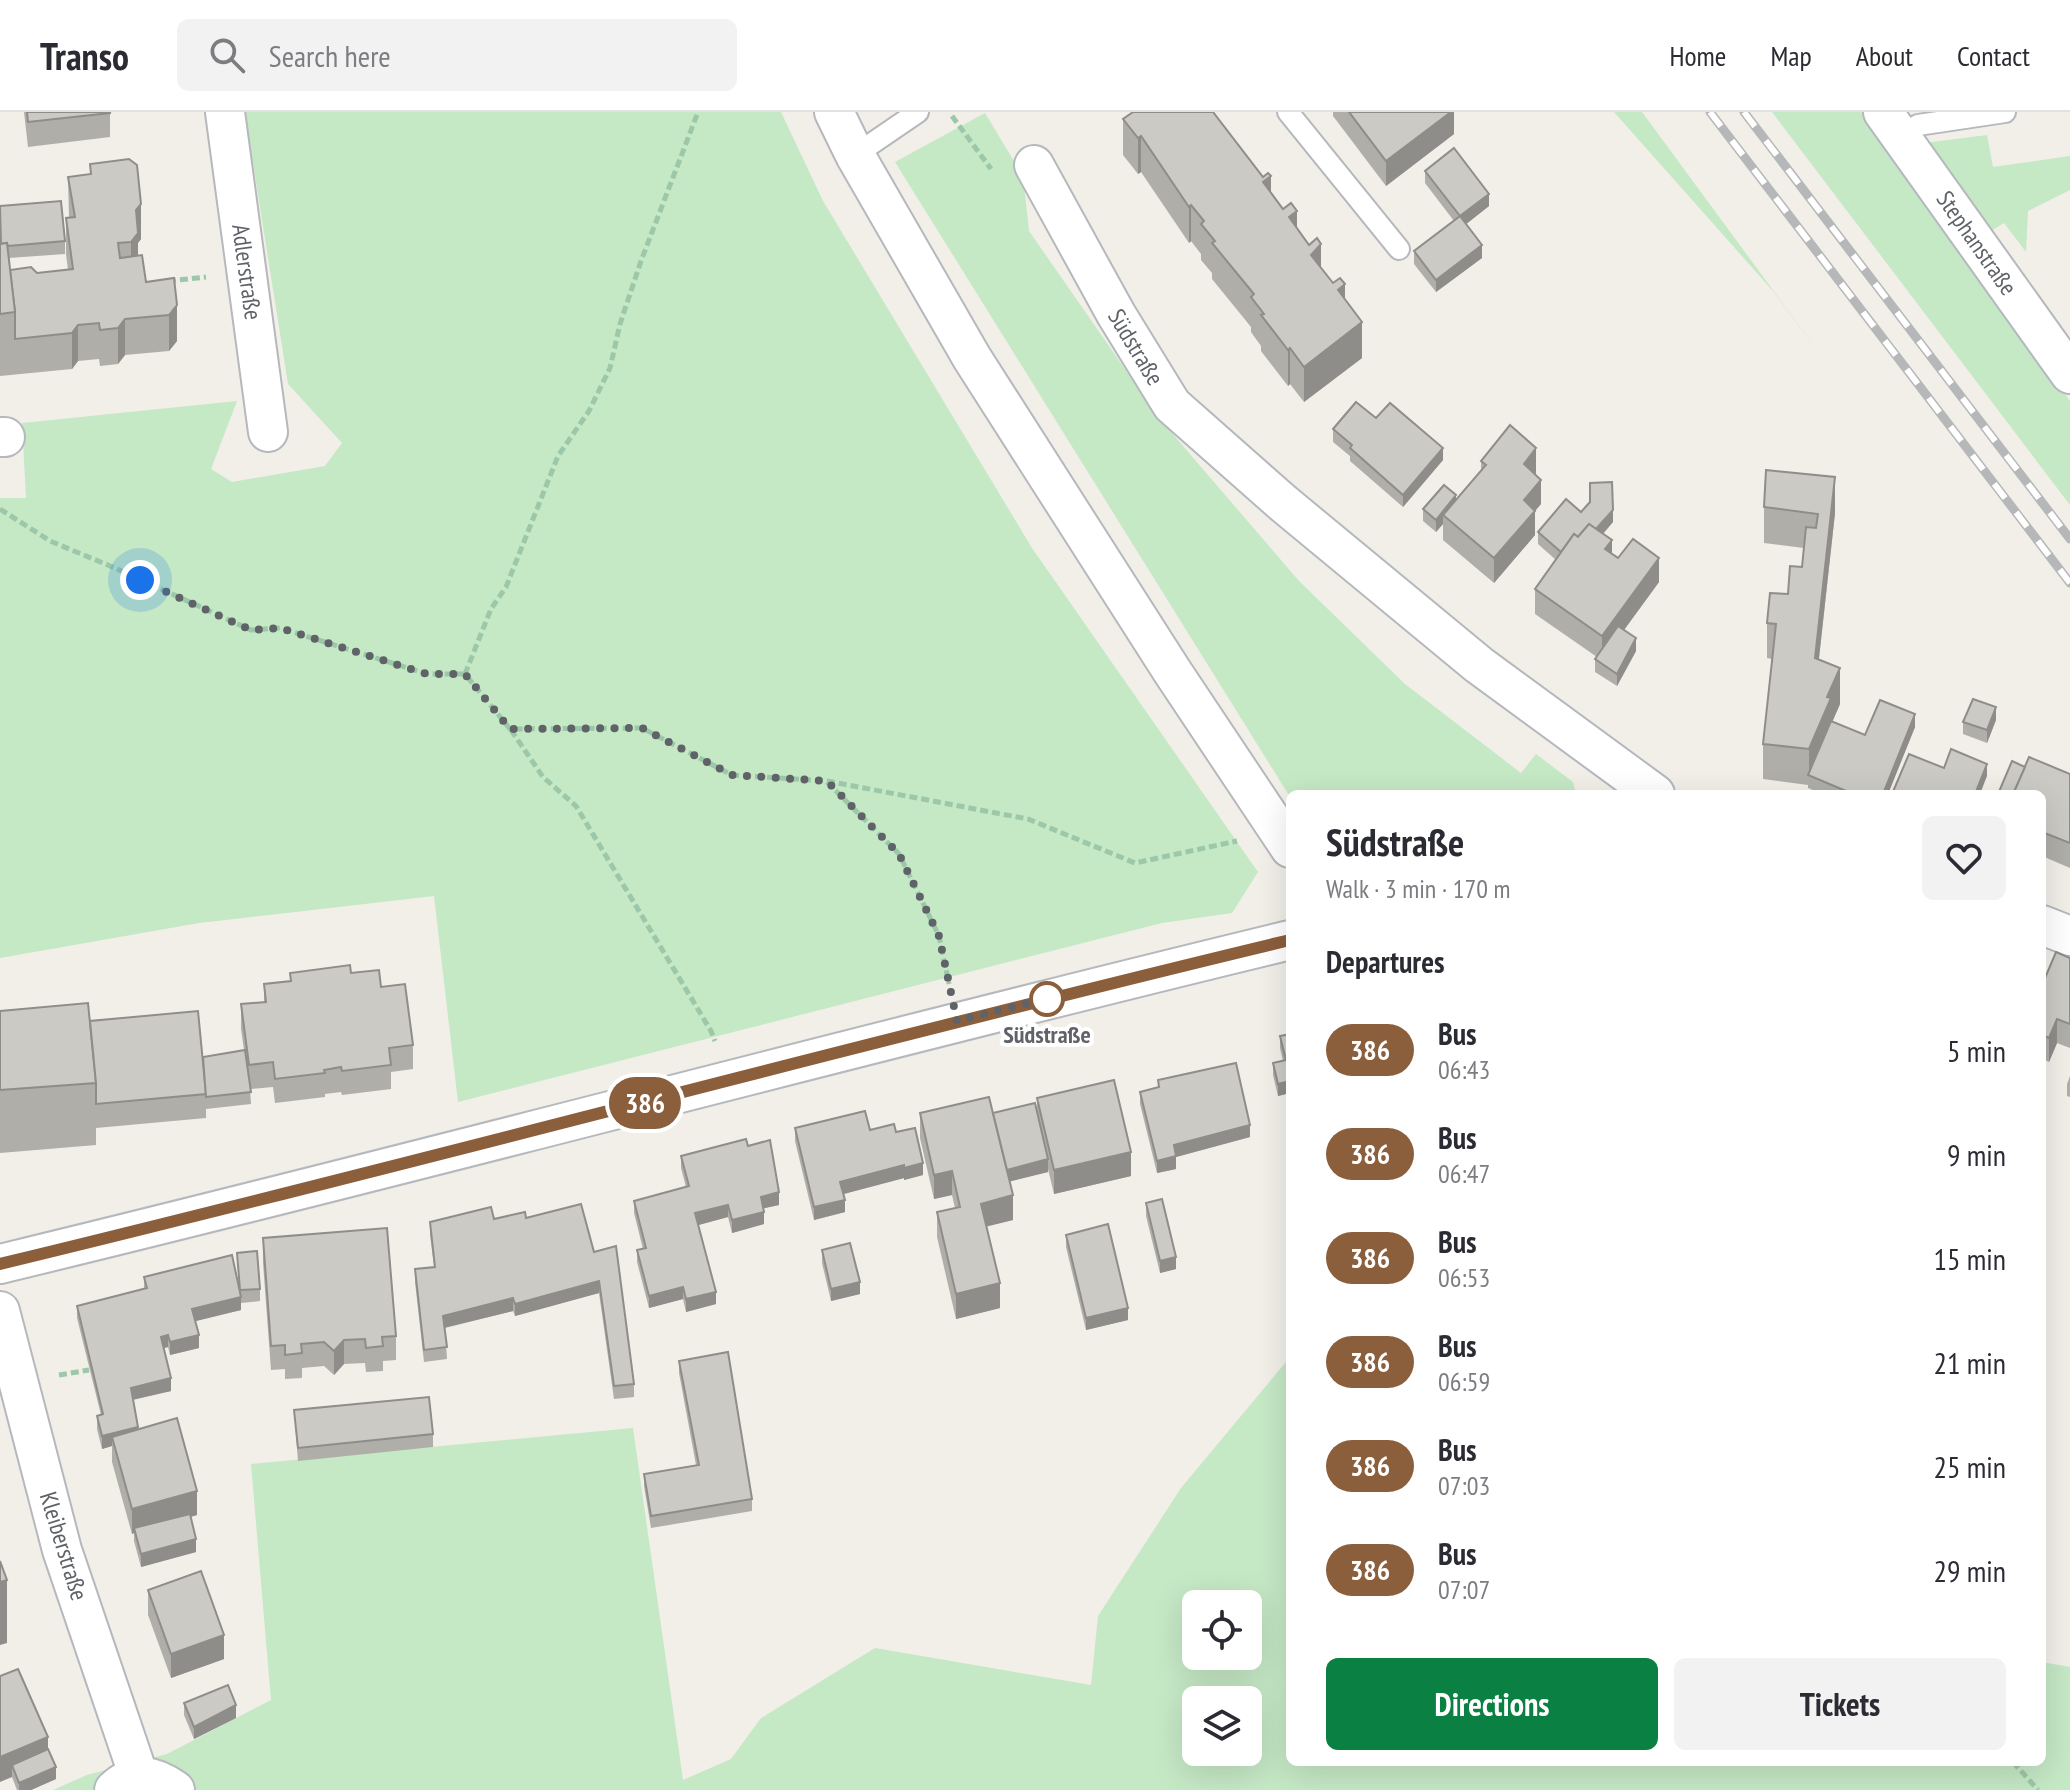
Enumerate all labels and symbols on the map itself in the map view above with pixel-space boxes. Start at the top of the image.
street label: Stephanstraße [1930,185,2024,301]
street label: Adlerstraße [225,222,269,322]
street label: Südstraße [1101,303,1171,391]
your location [120,560,160,600]
marker: Südstraße [1030,982,1064,1016]
place label: Südstraße [1003,1019,1091,1050]
line badge: 386 [599,1077,691,1129]
street label: Kleiberstraße [33,1488,95,1604]

